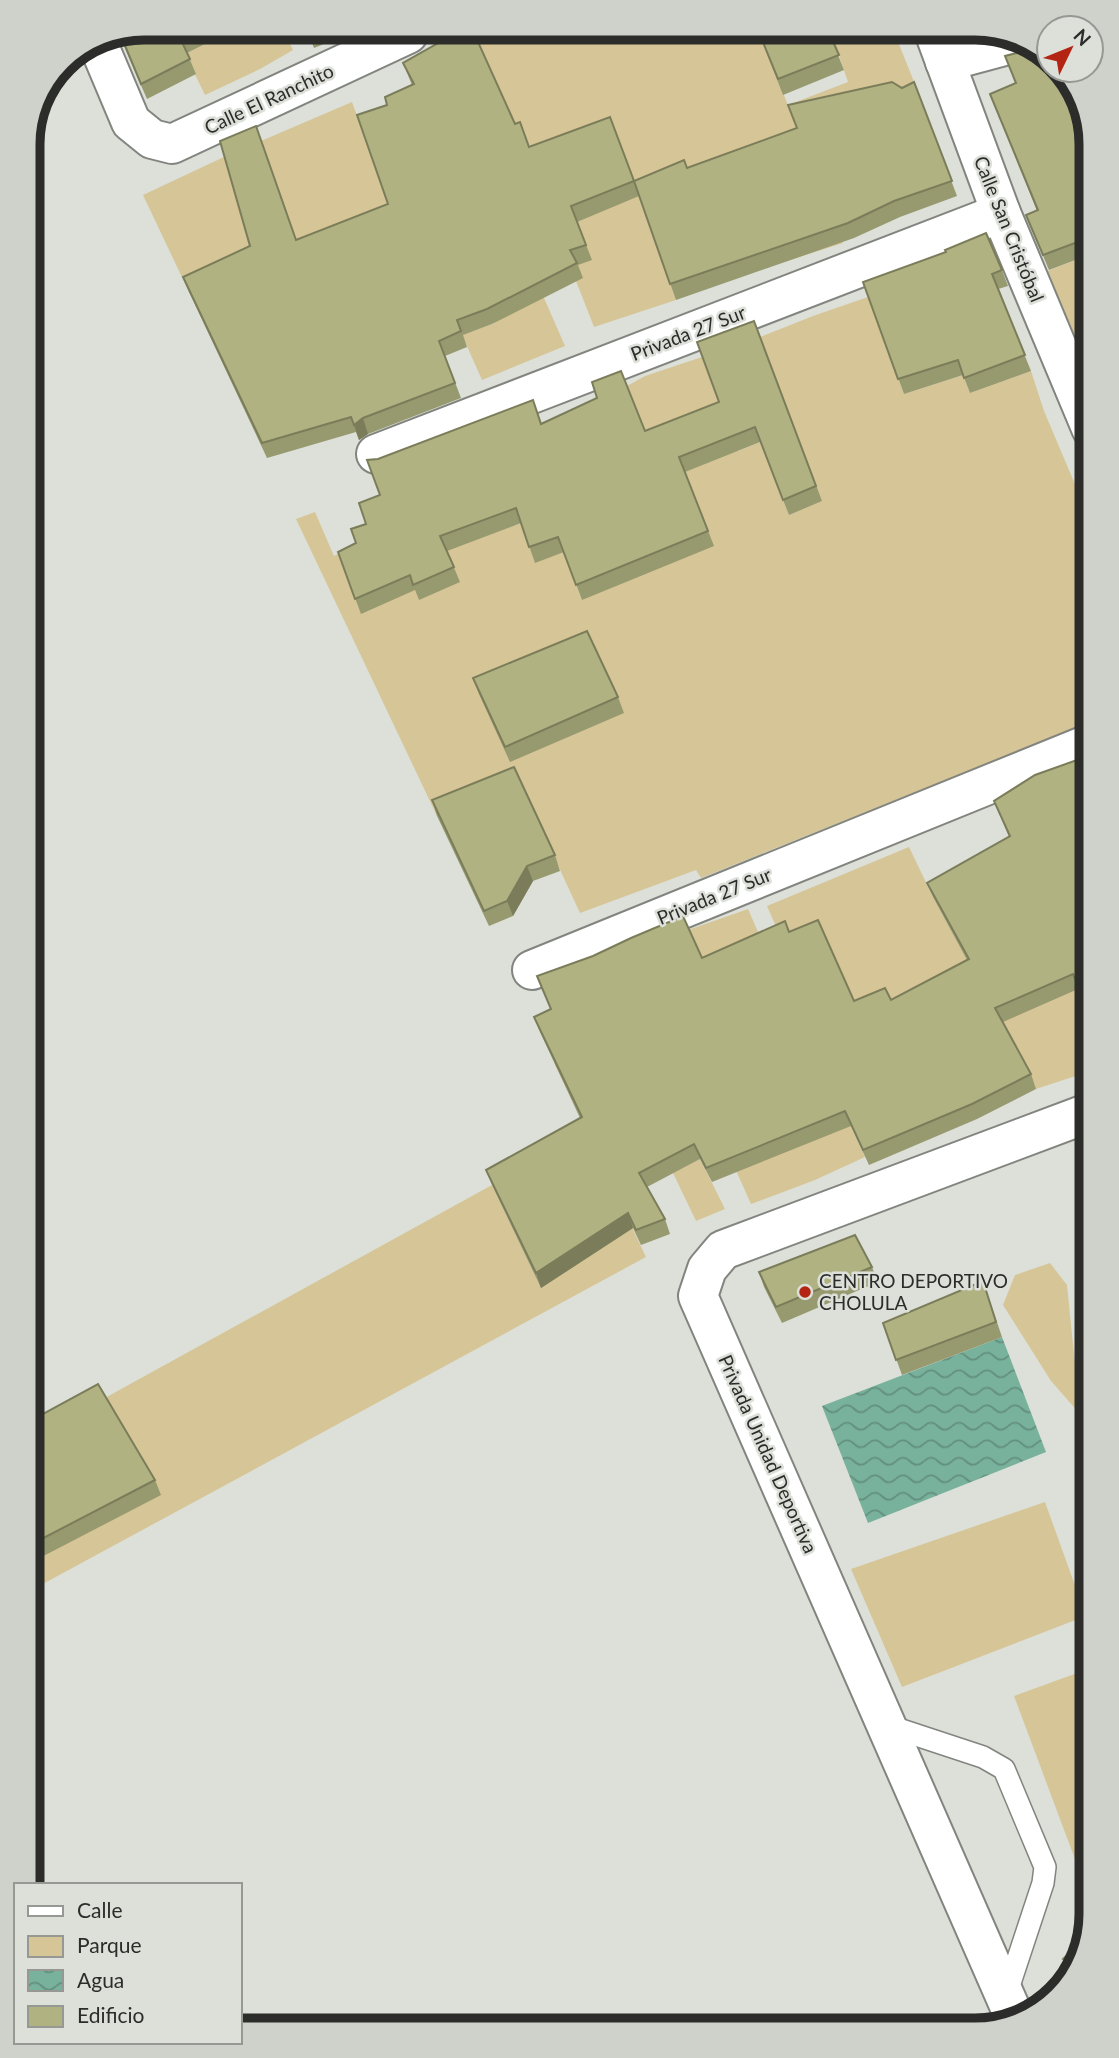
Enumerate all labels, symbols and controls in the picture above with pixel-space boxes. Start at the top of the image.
north arrow [1035,14,1105,84]
text: N [1069,24,1096,50]
street label: Calle El Ranchito [201,59,337,139]
street label: Calle San Cristóbal [970,152,1049,305]
street label: Privada 27 Sur [627,300,749,365]
street label: Privada 27 Sur [653,862,774,929]
place label: CENTRO DEPORTIVO CHOLULA [819,1269,1008,1314]
marker: CENTRO DEPORTIVO CHOLULA [797,1284,813,1300]
street label: Privada Unidad Deportiva [714,1351,823,1556]
legend [14,1883,242,2044]
text: Calle [77,1897,122,1922]
text: Parque [77,1932,142,1957]
text: Agua [77,1967,124,1992]
text: Edificio [77,2002,145,2027]

